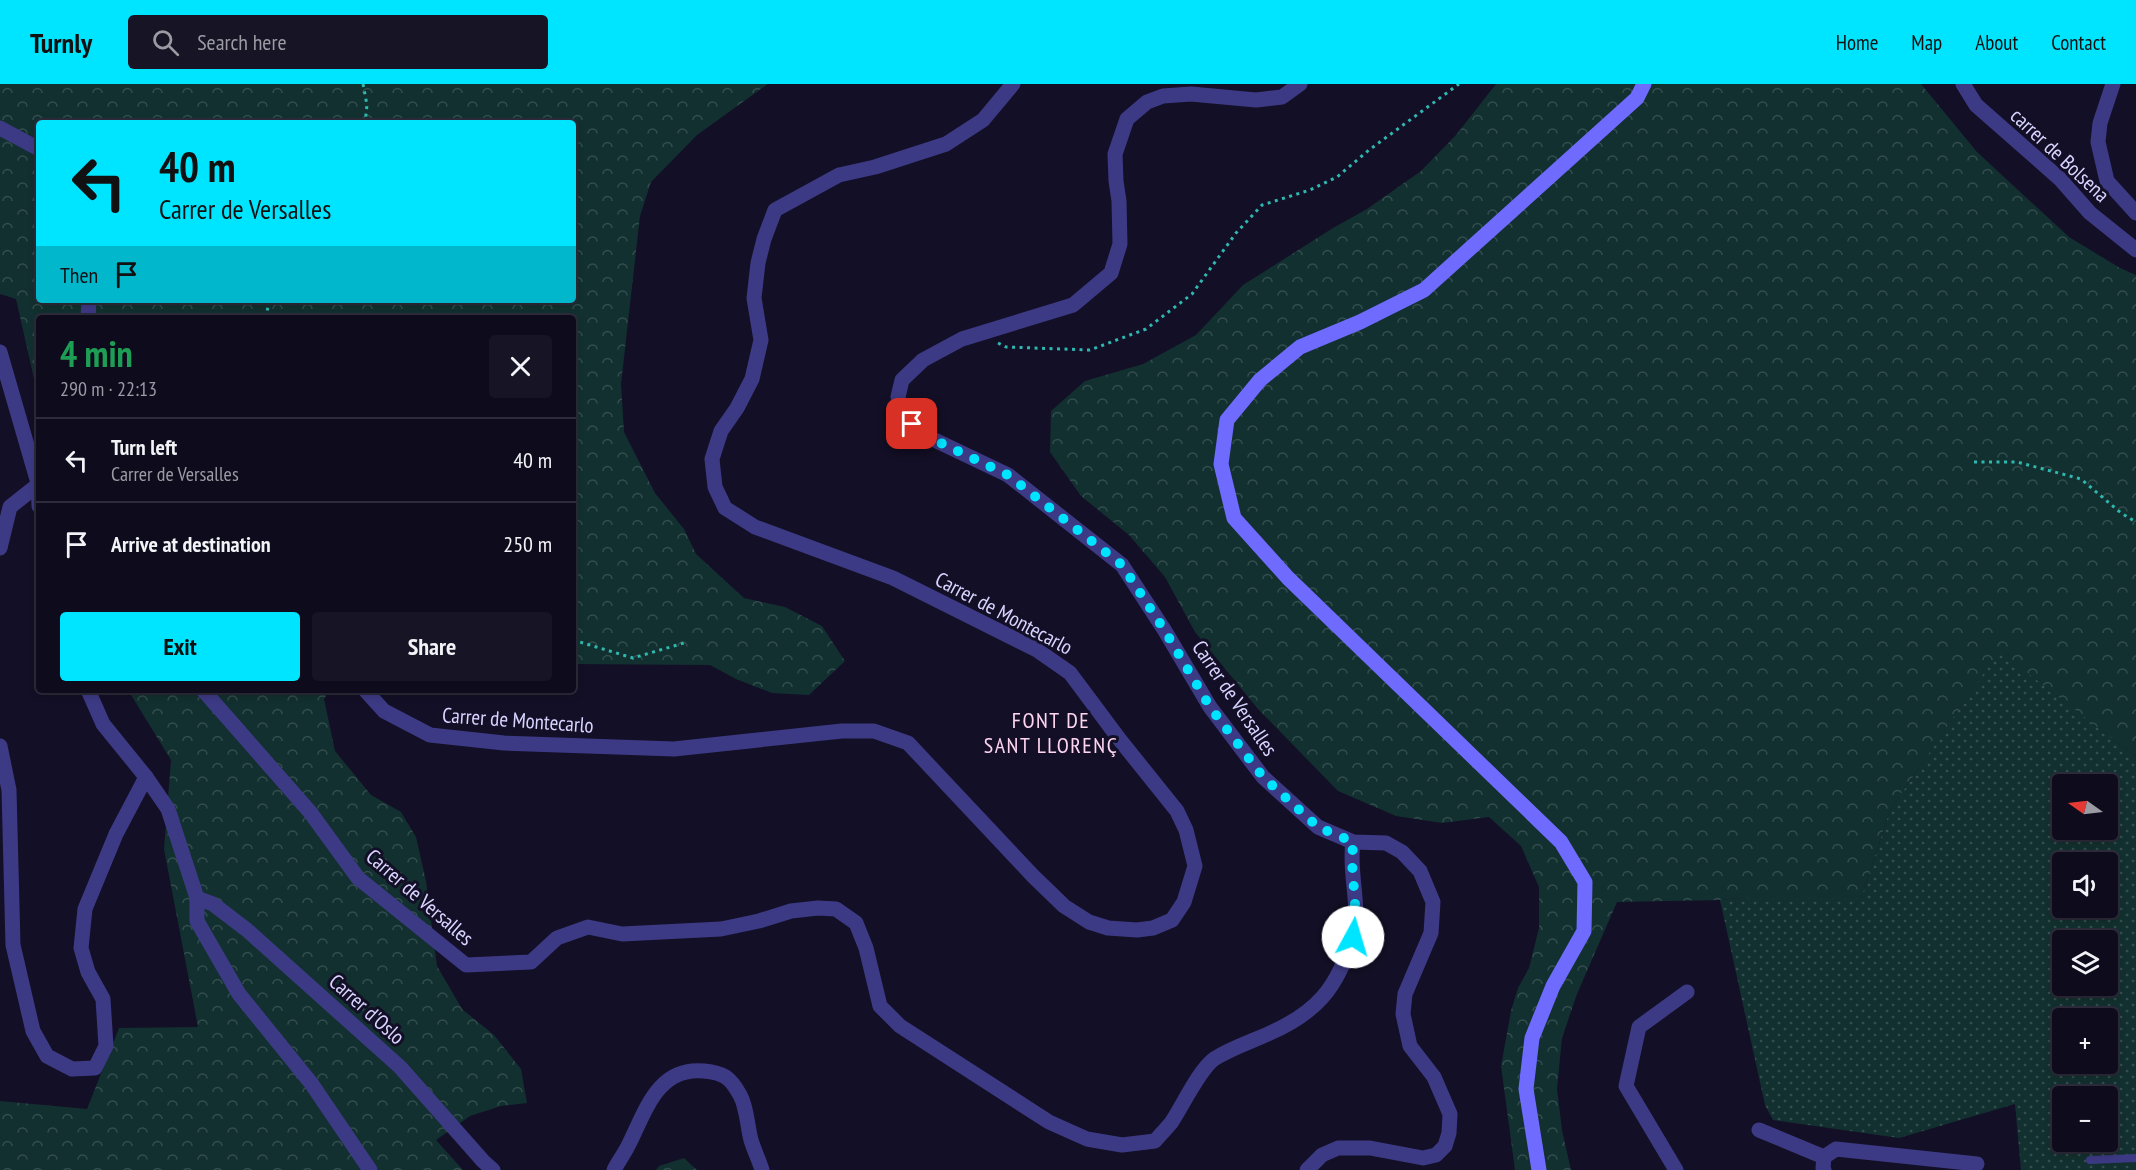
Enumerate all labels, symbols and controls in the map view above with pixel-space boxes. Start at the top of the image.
search box [128,15,548,69]
text: Turnly [30,24,92,61]
icon: search [149,26,182,59]
text: Search here [197,28,287,56]
text: Home [1836,29,1878,56]
text: Map [1911,29,1942,56]
text: About [1975,29,2018,56]
text: Contact [2051,29,2106,56]
street label: carrer de Bolsena [2005,102,2115,208]
text: 40 m [159,139,236,194]
icon: left [60,144,138,222]
text: Carrer de Versalles [159,192,331,226]
icon: arrive [110,258,143,291]
text: Then [60,261,98,289]
text: 4 min [60,330,133,377]
button: close [489,335,552,398]
text: 290 m · 22:13 [60,376,157,402]
pin [886,398,937,449]
icon: arrive [895,407,928,440]
text: Turn left [111,433,177,461]
icon: left [60,444,93,477]
text: 40 m [513,446,552,474]
text: Carrer de Versalles [111,461,239,487]
icon: arrive [60,528,93,561]
text: Arrive at destination [111,530,271,558]
text: 250 m [503,530,552,558]
street label: Carrer de Montecarlo [931,565,1077,661]
button: Exit [60,612,300,681]
button: Share [312,612,552,681]
street label: Carrer de Versalles [1186,635,1284,761]
street label: Carrer de Montecarlo [441,701,595,739]
district label: FONT DE SANT LLORENÇ [984,706,1118,759]
north arrow [2052,774,2118,840]
map controls [2052,774,2118,1152]
street label: Carrer de Versalles [361,843,479,951]
button: sound [2052,852,2118,918]
position arrow [1321,905,1385,969]
button: layers [2052,930,2118,996]
street label: Carrer d'Oslo [323,968,411,1050]
button: + [2052,1008,2118,1074]
button: − [2052,1086,2118,1152]

